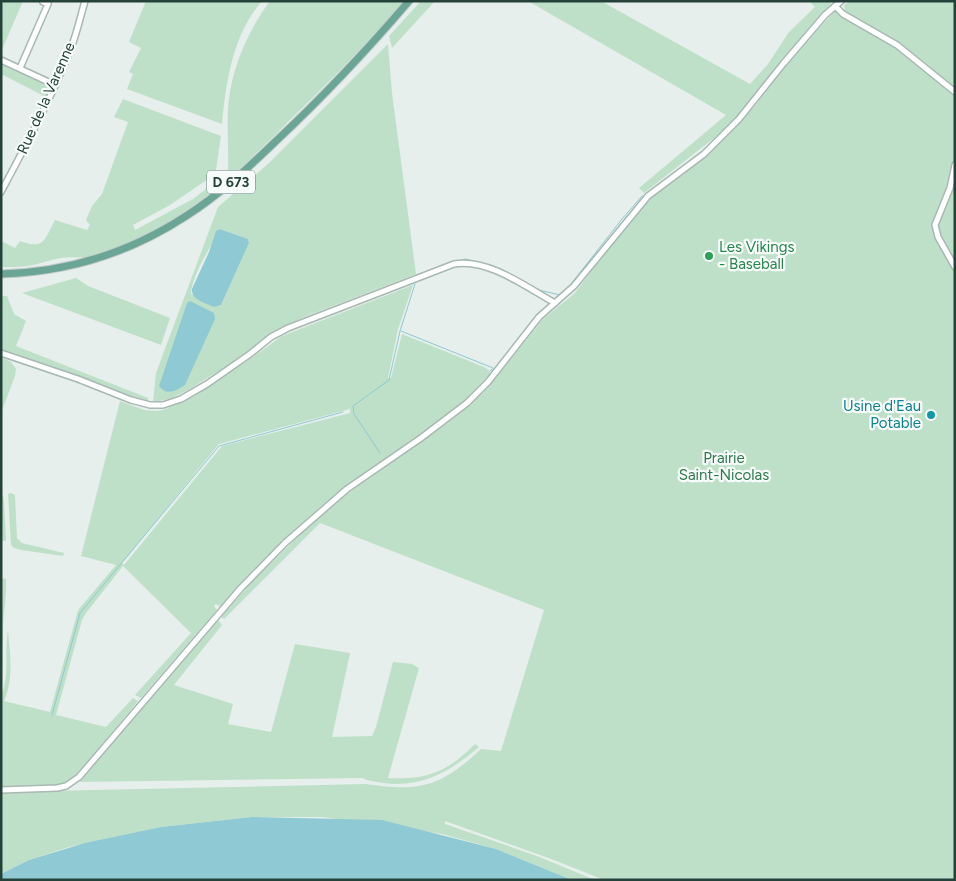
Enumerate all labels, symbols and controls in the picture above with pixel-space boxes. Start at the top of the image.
street label: Rue de la Varenne [13,39,79,157]
road number: D 673 [207,170,255,193]
place label: Les Vikings - Baseball [719,238,794,273]
marker: Les Vikings - Baseball [703,250,715,262]
place label: Usine d'Eau Potable [843,397,921,432]
marker: Usine d'Eau Potable [925,409,937,421]
park label: Prairie Saint-Nicolas [679,449,769,484]

